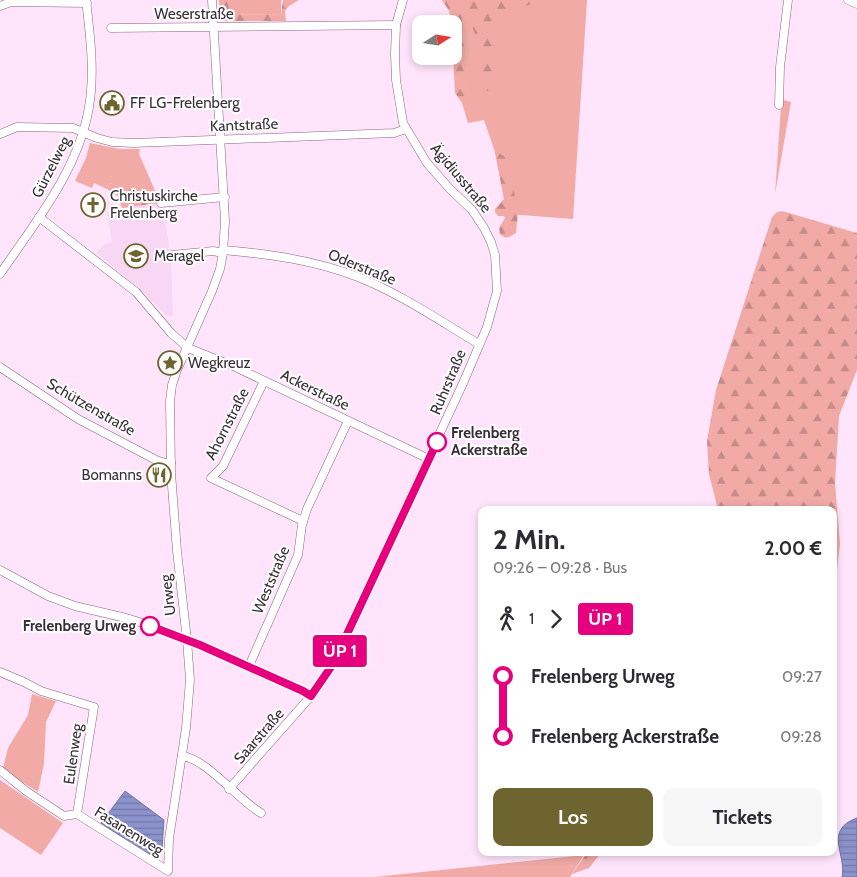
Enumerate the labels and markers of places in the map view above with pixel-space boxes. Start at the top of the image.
public building icon: FF LG-Frelenberg [99,90,125,116]
place label: FF LG-Frelenberg [130,94,240,112]
place label: Christuskirche Frelenberg [110,187,198,222]
church icon: Christuskirche Frelenberg [80,192,106,218]
school or university icon: Meragel [123,243,149,269]
place label: Meragel [154,247,205,265]
place icon: Wegkreuz [157,350,183,376]
place label: Wegkreuz [188,354,251,372]
place label: Frelenberg Ackerstraße [451,424,528,459]
marker: Frelenberg Ackerstraße [427,432,447,452]
restaurant icon: Bomanns [146,462,172,488]
place label: Bomanns [81,466,142,484]
marker: Frelenberg Urweg [140,616,160,636]
place label: Frelenberg Urweg [23,617,136,635]

